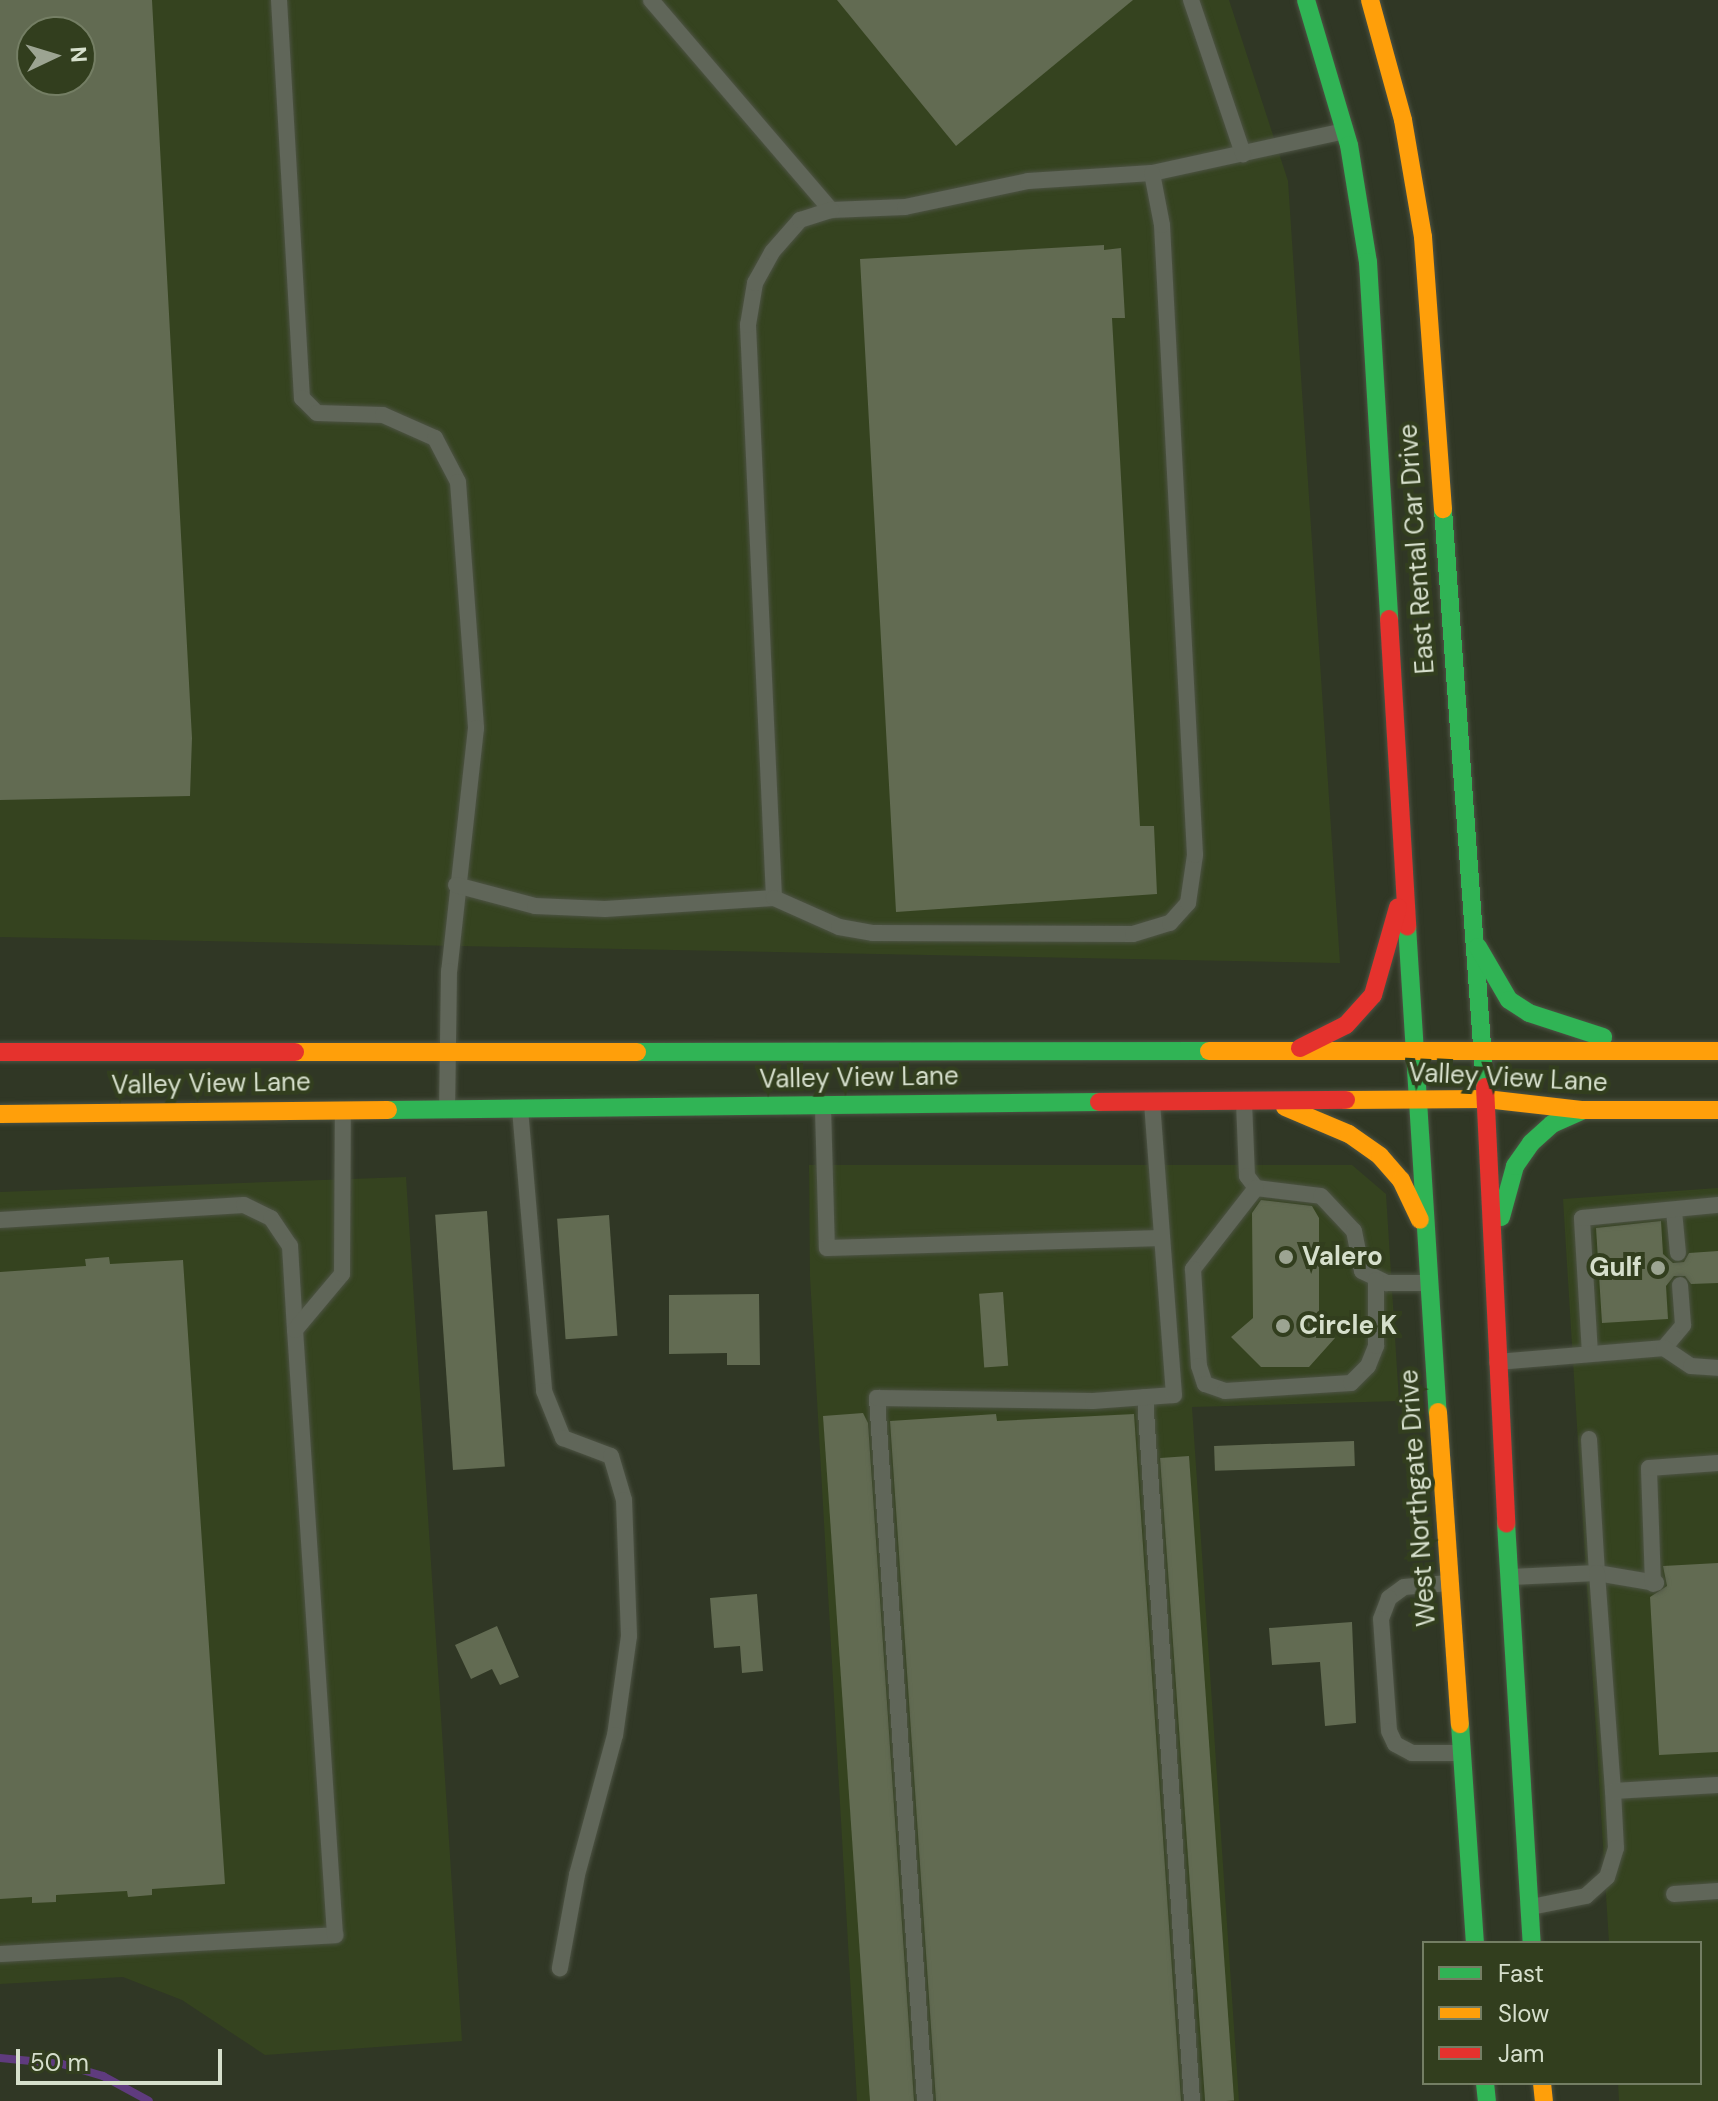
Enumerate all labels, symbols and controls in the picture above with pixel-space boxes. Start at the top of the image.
north arrow [16,16,96,96]
text: N [63,45,93,63]
street label: East Rental Car Drive [1393,423,1441,675]
street label: Valley View Lane [1408,1057,1608,1099]
street label: Valley View Lane [759,1061,959,1095]
street label: Valley View Lane [111,1067,311,1101]
place label: Valero [1302,1241,1383,1273]
marker: Valero [1277,1248,1295,1266]
place label: Gulf [1589,1252,1642,1284]
marker: Gulf [1649,1259,1667,1277]
place label: Circle K [1299,1310,1397,1342]
marker: Circle K [1274,1317,1292,1335]
street label: West Northgate Drive [1393,1368,1443,1628]
legend [1422,1941,1702,2085]
text: Fast [1498,1958,1544,1989]
text: Slow [1498,1998,1549,2029]
scale bar [20,2033,226,2083]
text: Jam [1498,2038,1544,2069]
text: 50 m [30,2047,89,2078]

